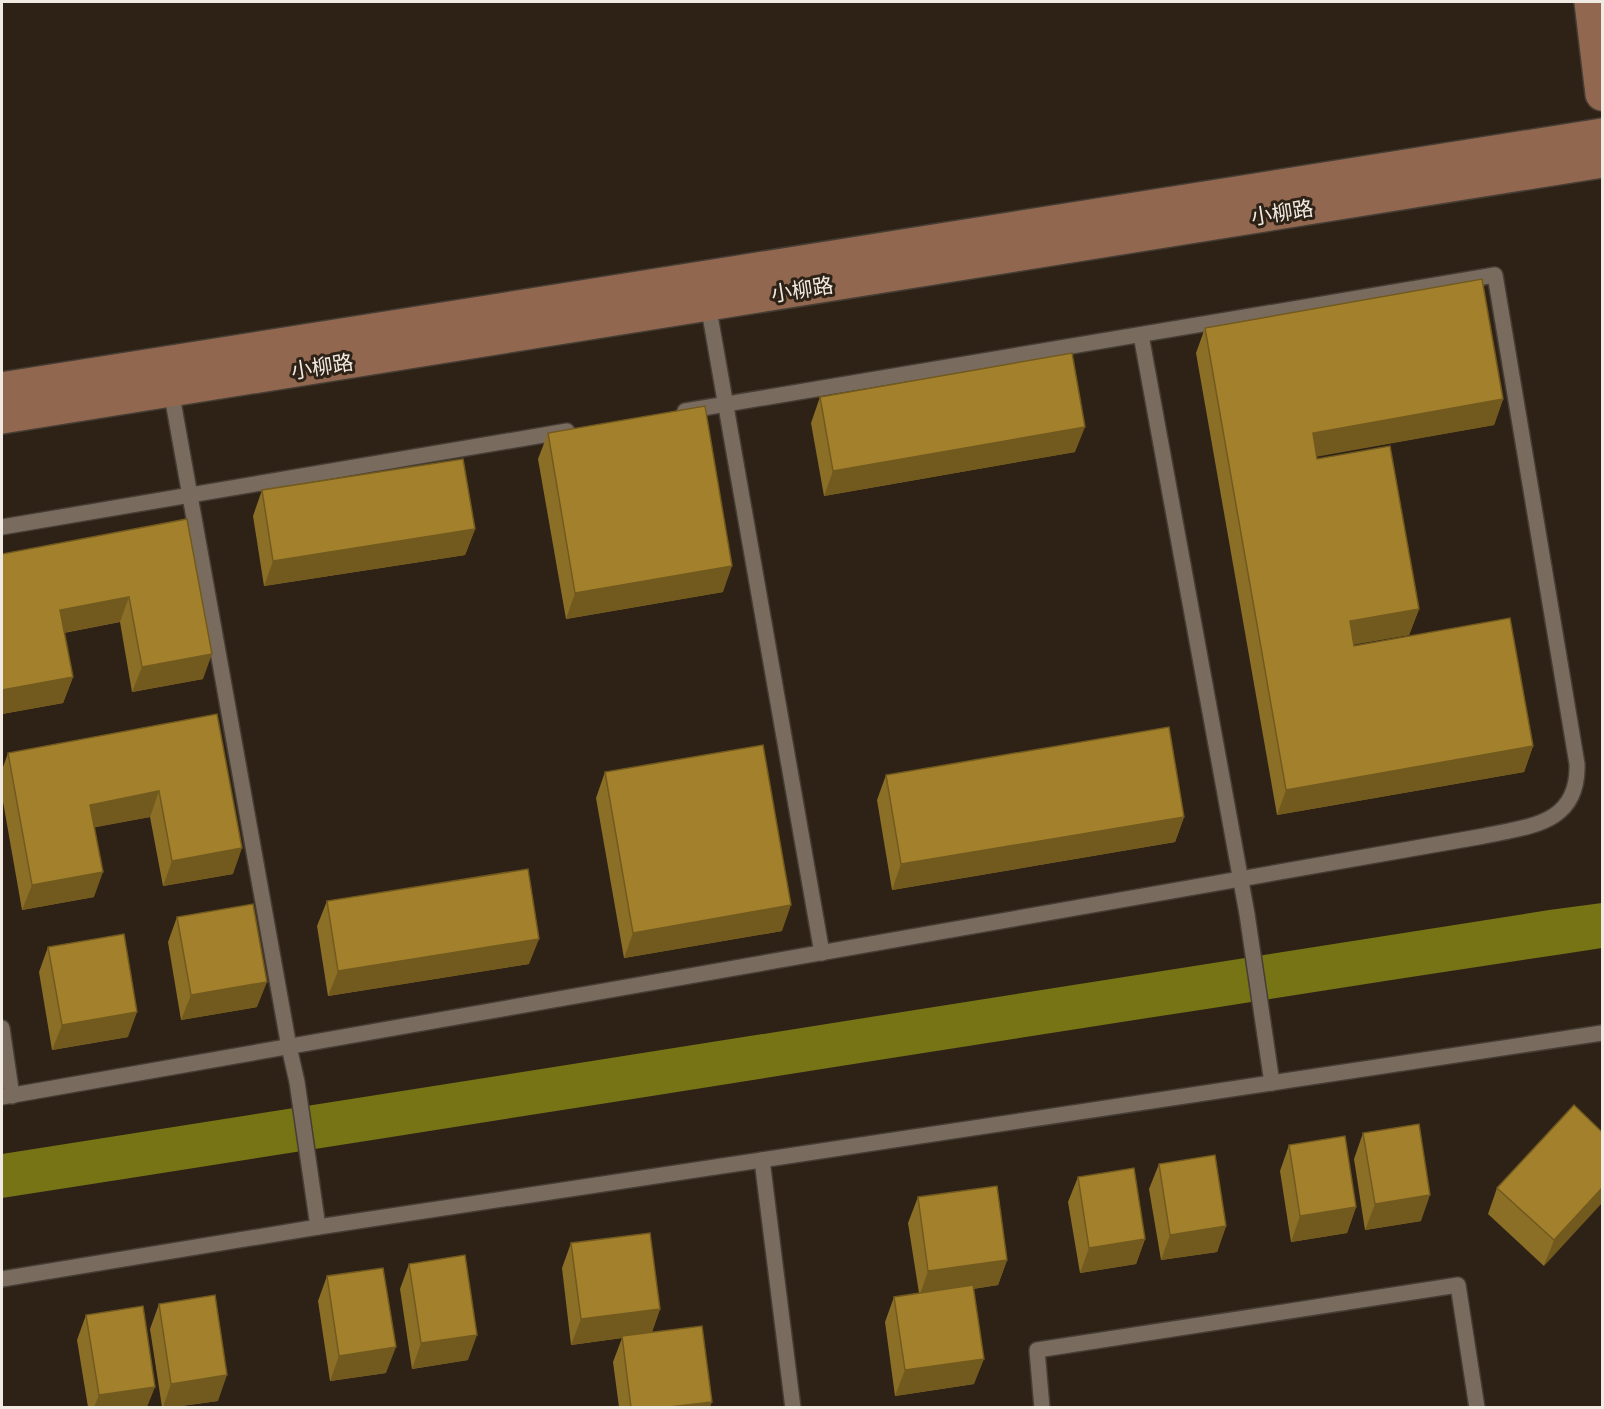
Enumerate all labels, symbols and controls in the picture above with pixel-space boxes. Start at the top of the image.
street label: 小柳路 [1249,195,1315,229]
street label: 小柳路 [769,272,835,306]
street label: 小柳路 [289,349,355,383]

